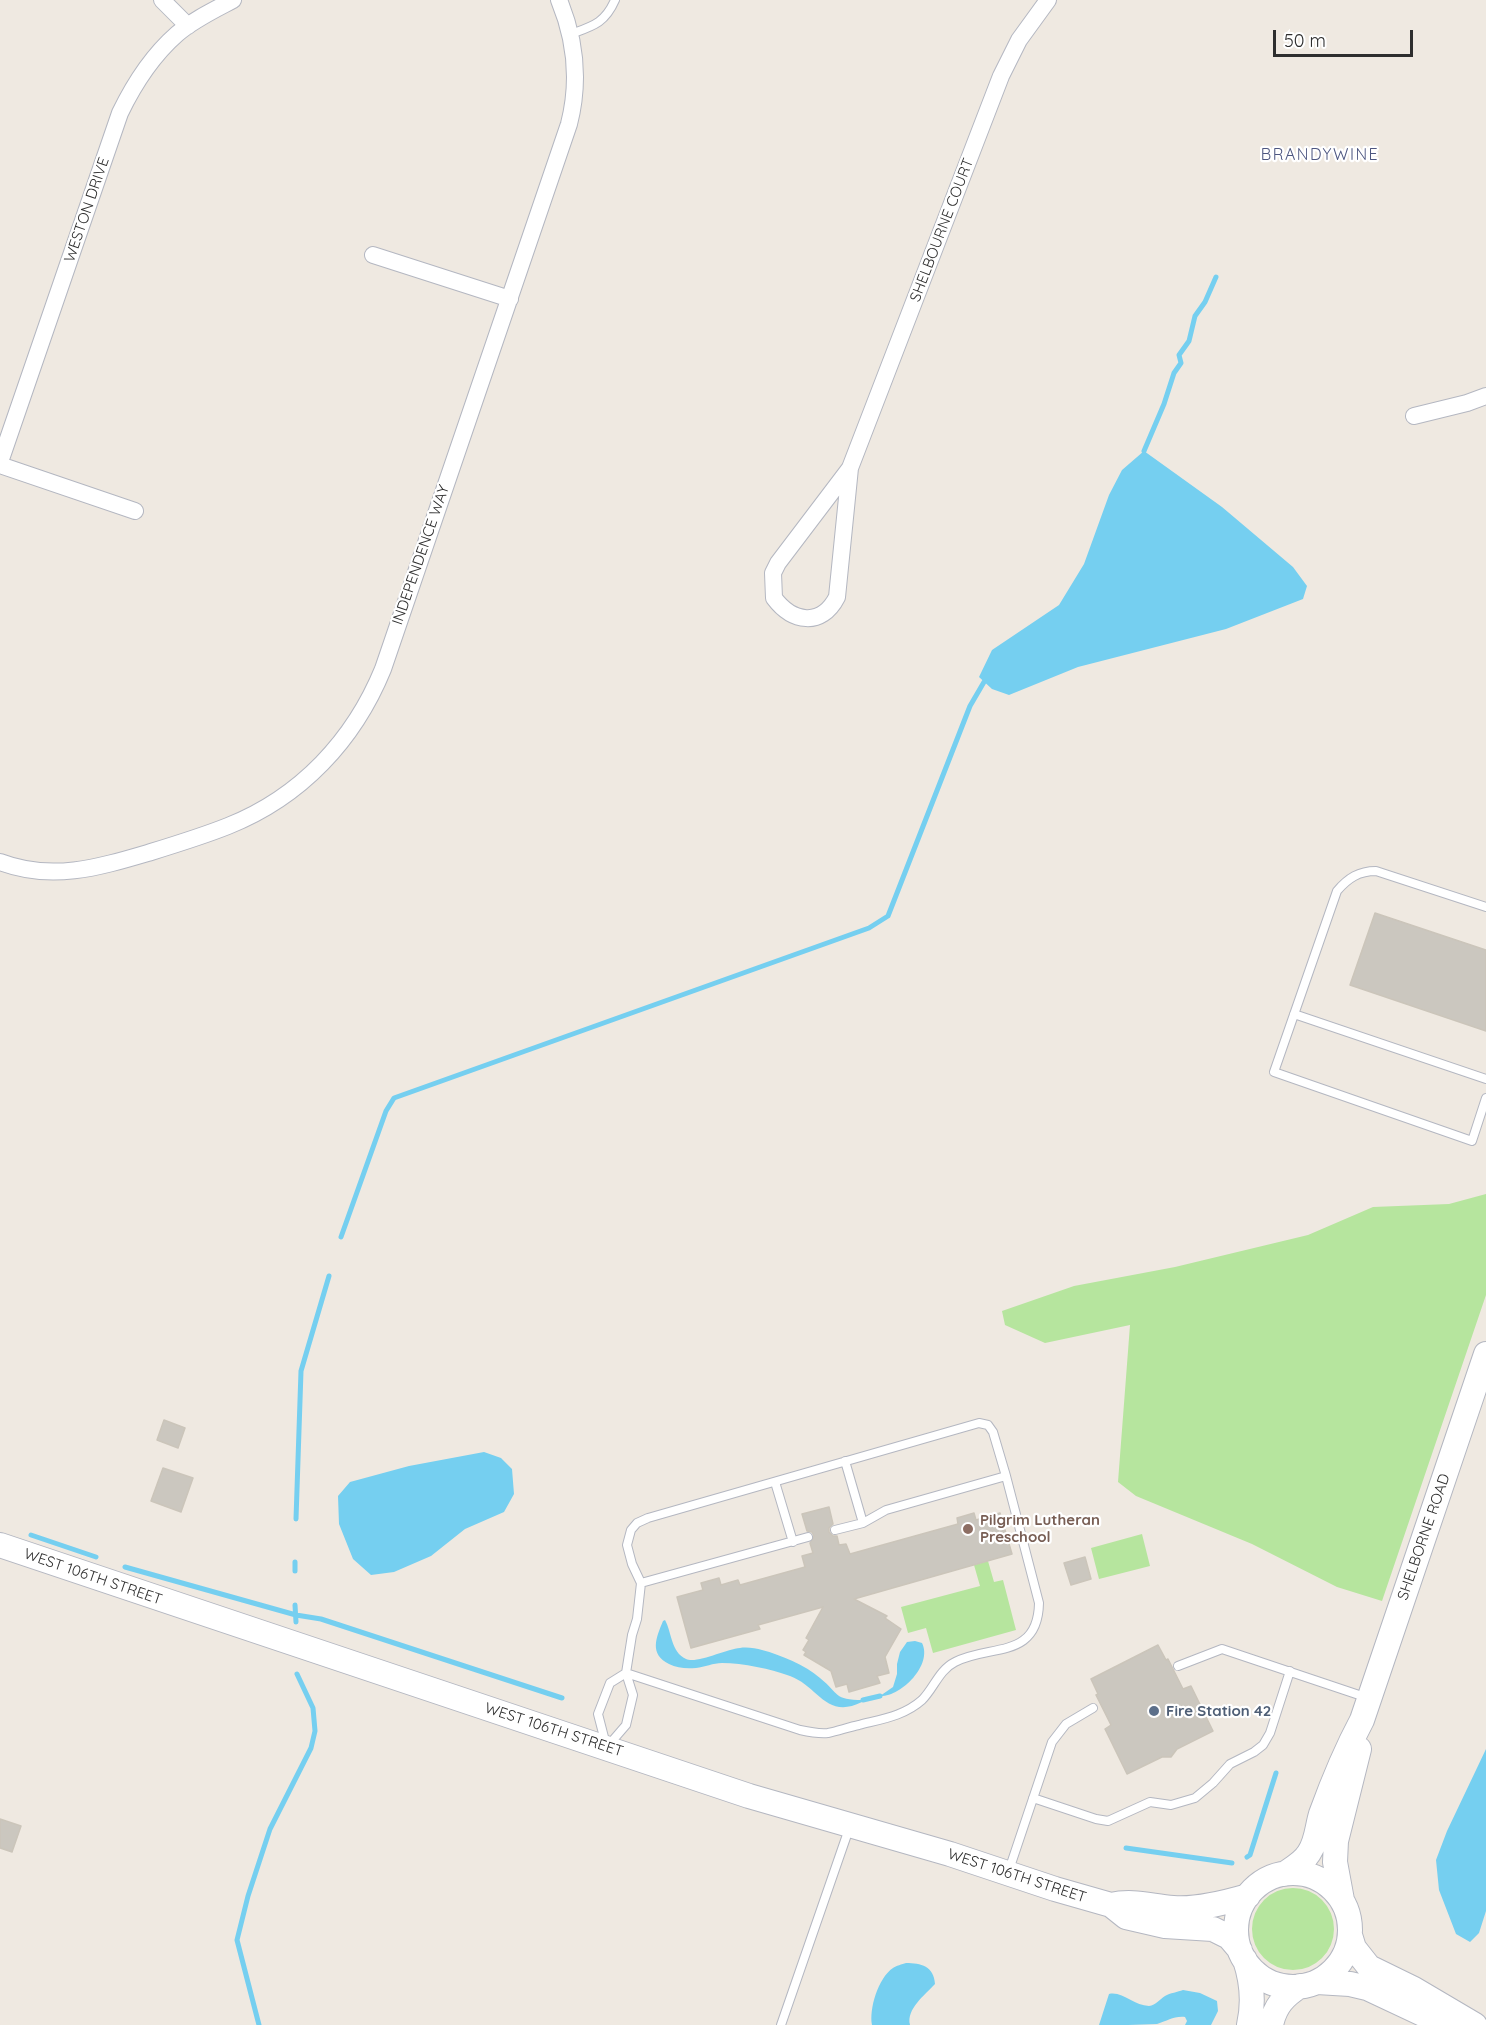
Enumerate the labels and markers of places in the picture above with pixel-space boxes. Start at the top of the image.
place label: Pilgrim Lutheran Preschool [980,1511,1100,1546]
marker: Pilgrim Lutheran Preschool [961,1522,975,1536]
place label: Fire Station 42 [1166,1702,1271,1720]
marker: Fire Station 42 [1147,1704,1161,1718]

